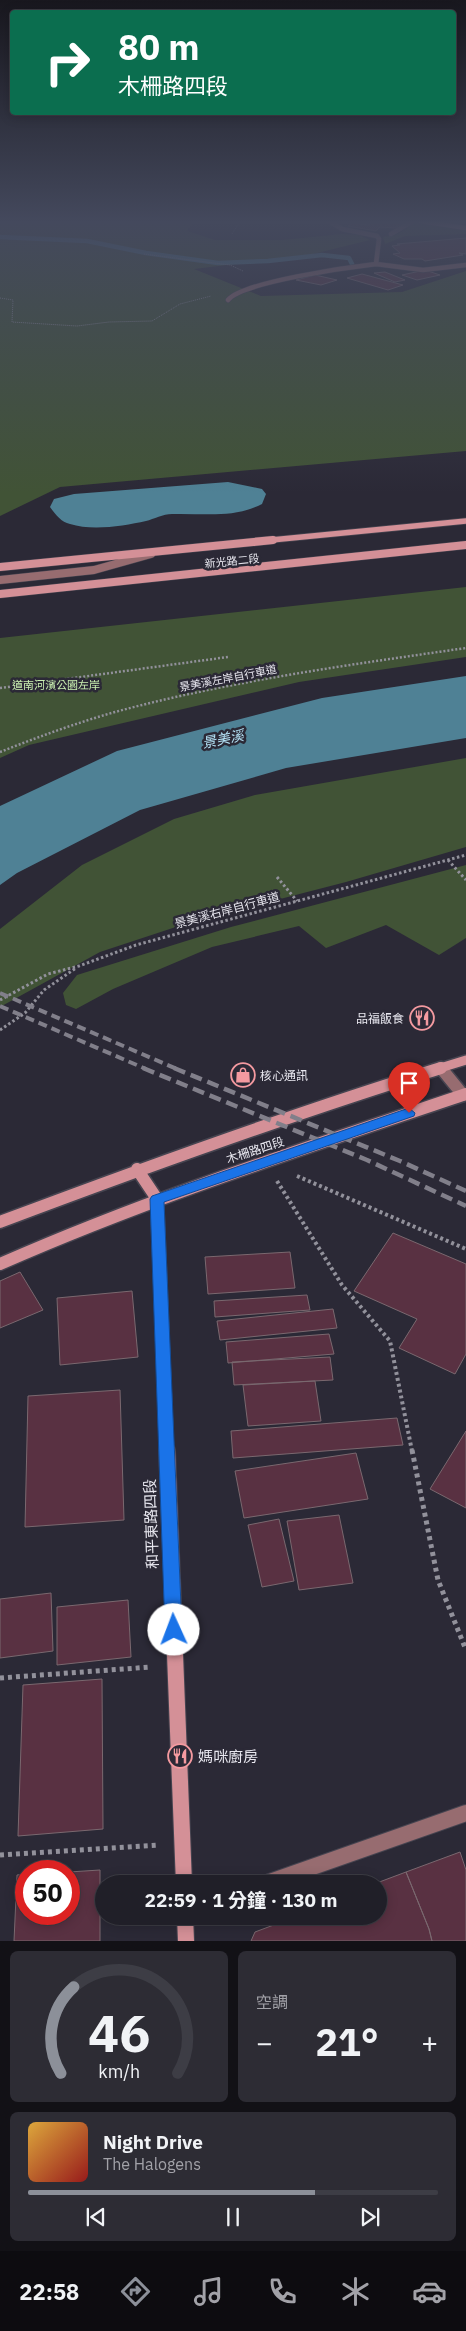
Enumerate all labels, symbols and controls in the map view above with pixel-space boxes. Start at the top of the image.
text: 80 m [118,24,200,70]
icon: right [35,30,100,95]
text: 木柵路四段 [118,71,228,100]
street label: 新光路二段 [204,551,260,571]
street label: 景美溪左岸自行車道 [178,662,278,694]
park label: 道南河濱公園左岸 [12,678,100,692]
water label: 景美溪 [201,726,247,752]
street label: 景美溪右岸自行車道 [173,889,281,931]
restaurant icon: 品福飯食 [409,1005,435,1031]
place label: 品福飯食 [356,1011,404,1026]
shop icon: 核心通訊 [230,1062,256,1088]
pin [388,1062,430,1113]
place label: 核心通訊 [260,1068,308,1083]
icon: arrive [395,1069,423,1097]
street label: 木柵路四段 [224,1134,286,1166]
street label: 和平東路四段 [140,1479,162,1569]
position arrow [147,1603,199,1655]
restaurant icon: 媽咪廚房 [167,1743,193,1769]
place label: 媽咪廚房 [198,1747,258,1766]
speed limit sign: 50 [15,1860,80,1925]
text: 22:59 · 1 分鐘 · 130 m [145,1888,337,1912]
text: 空調 [256,1992,288,2012]
text: 46 [88,1999,150,2066]
text: 21° [315,2017,379,2066]
text: − [256,2024,273,2061]
text: + [421,2024,438,2061]
text: km/h [98,2060,140,2083]
text: Night Drive [103,2130,203,2154]
text: The Halogens [103,2154,201,2174]
icon: previous [82,2203,110,2231]
icon: pause [219,2203,247,2231]
icon: next [356,2203,384,2231]
icon: directions [118,2274,153,2309]
icon: music [191,2274,226,2309]
icon: phone [265,2274,300,2309]
icon: climate [338,2274,373,2309]
icon: car [412,2274,447,2309]
text: 22:58 [19,2277,79,2306]

